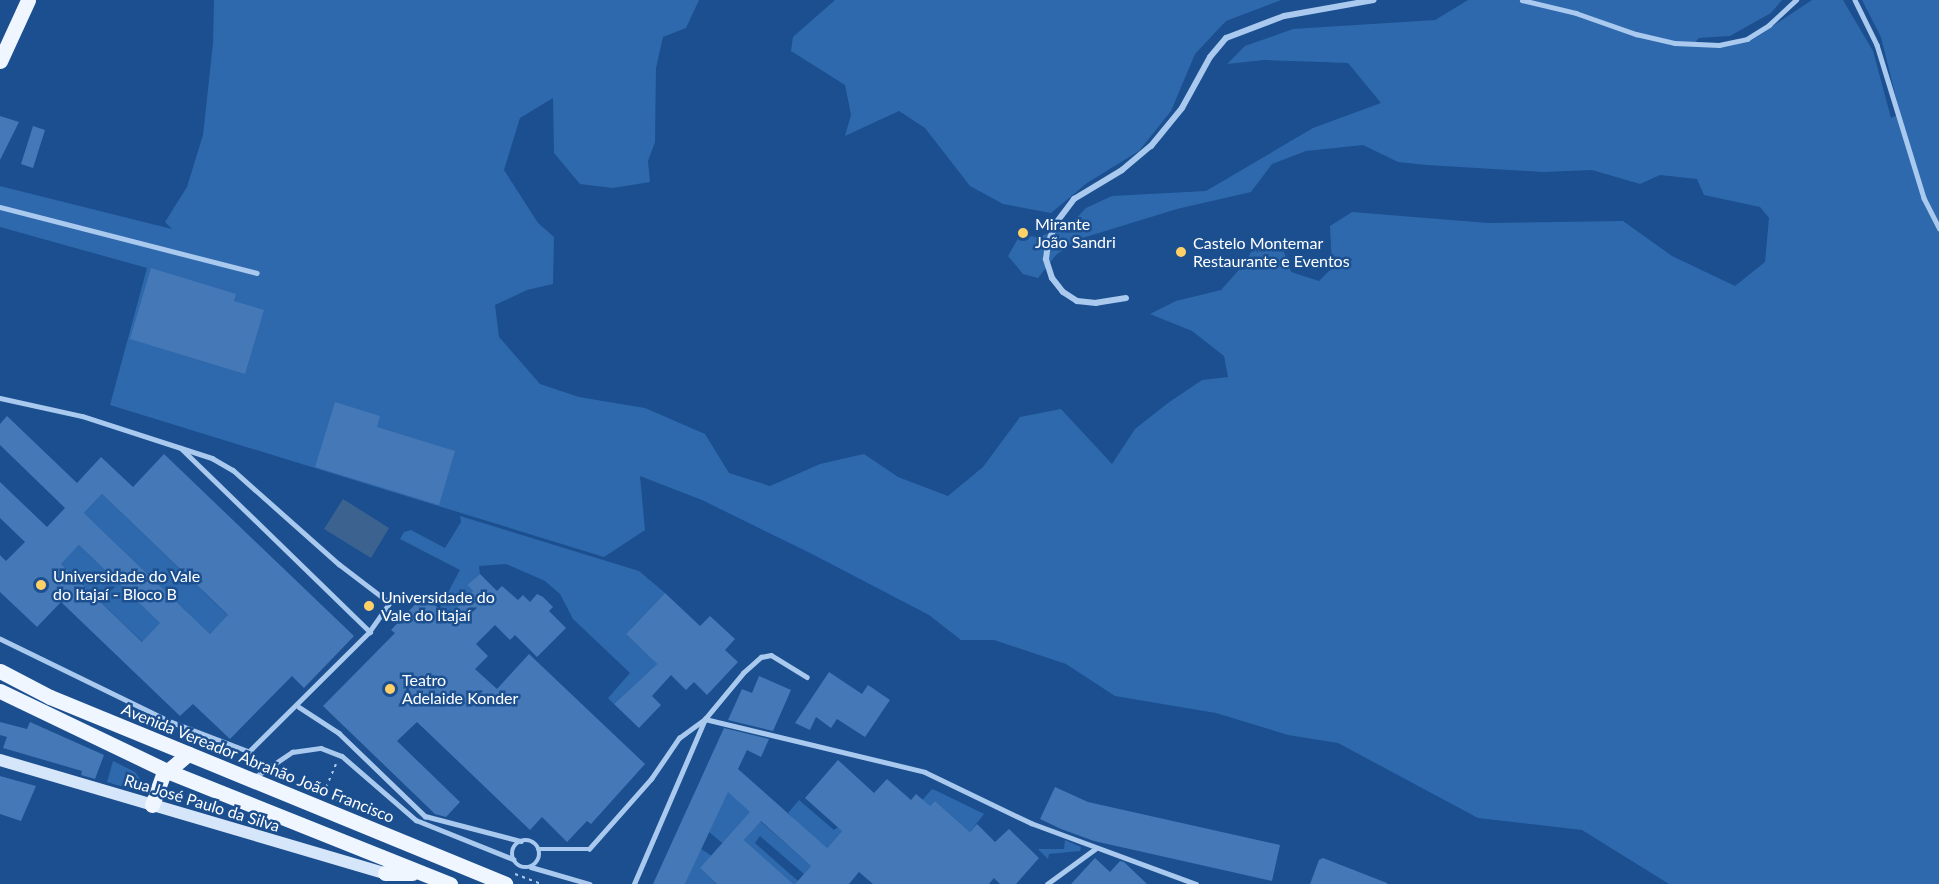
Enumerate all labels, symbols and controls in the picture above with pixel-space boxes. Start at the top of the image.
place label: Mirante João Sandri [1035,214,1116,252]
marker: Mirante João Sandri [1016,226,1030,240]
place label: Castelo Montemar Restaurante e Eventos [1193,233,1350,271]
marker: Castelo Montemar Restaurante e Eventos [1174,245,1188,259]
place label: Universidade do Vale do Itajaí - Bloco B [53,566,201,604]
marker: Universidade do Vale do Itajaí - Bloco B [34,578,48,592]
place label: Universidade do Vale do Itajaí [381,587,495,625]
marker: Universidade do Vale do Itajaí [362,599,376,613]
place label: Teatro Adelaide Konder [402,670,518,708]
marker: Teatro Adelaide Konder [383,682,397,696]
street label: Avenida Vereador Abrahão João Francisco [118,699,398,827]
street label: Rua José Paulo da Silva [122,770,282,836]

